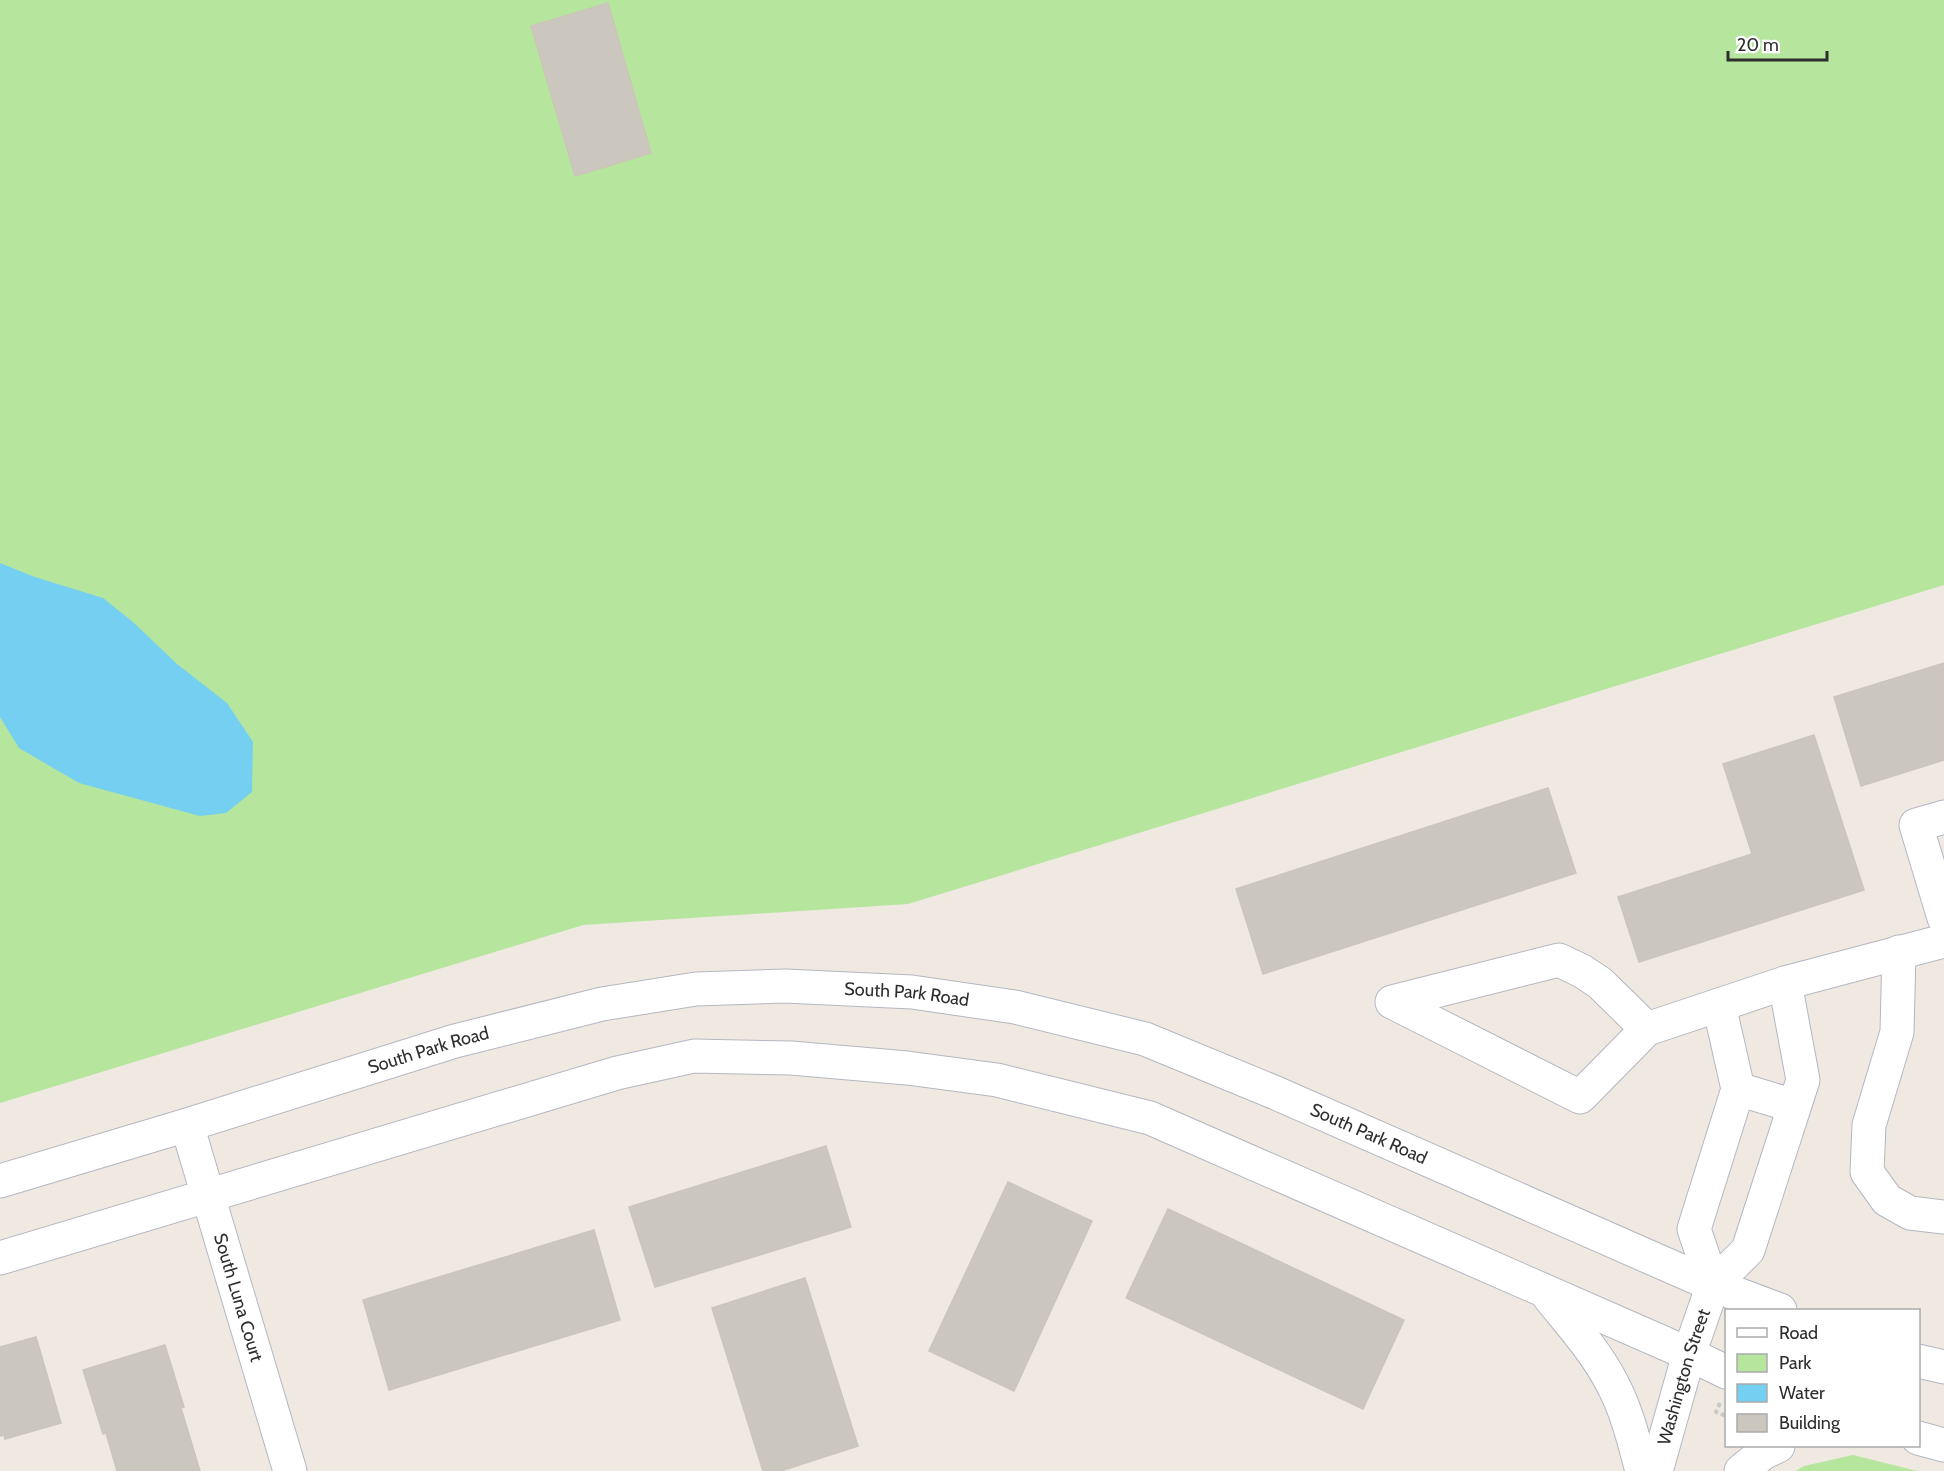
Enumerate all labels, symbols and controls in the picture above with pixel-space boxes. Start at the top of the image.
scale bar [1728,24,1827,62]
text: 20 m [1737,34,1779,56]
street label: South Park Road [844,978,971,1011]
street label: South Park Road [365,1022,491,1079]
street label: South Park Road [1307,1098,1431,1169]
street label: South Luna Court [209,1231,268,1364]
street label: Washington Street [1653,1306,1715,1448]
legend [1725,1309,1920,1447]
text: Road [1779,1322,1818,1344]
text: Park [1779,1352,1812,1374]
text: Water [1779,1382,1825,1404]
text: Building [1779,1412,1841,1434]

